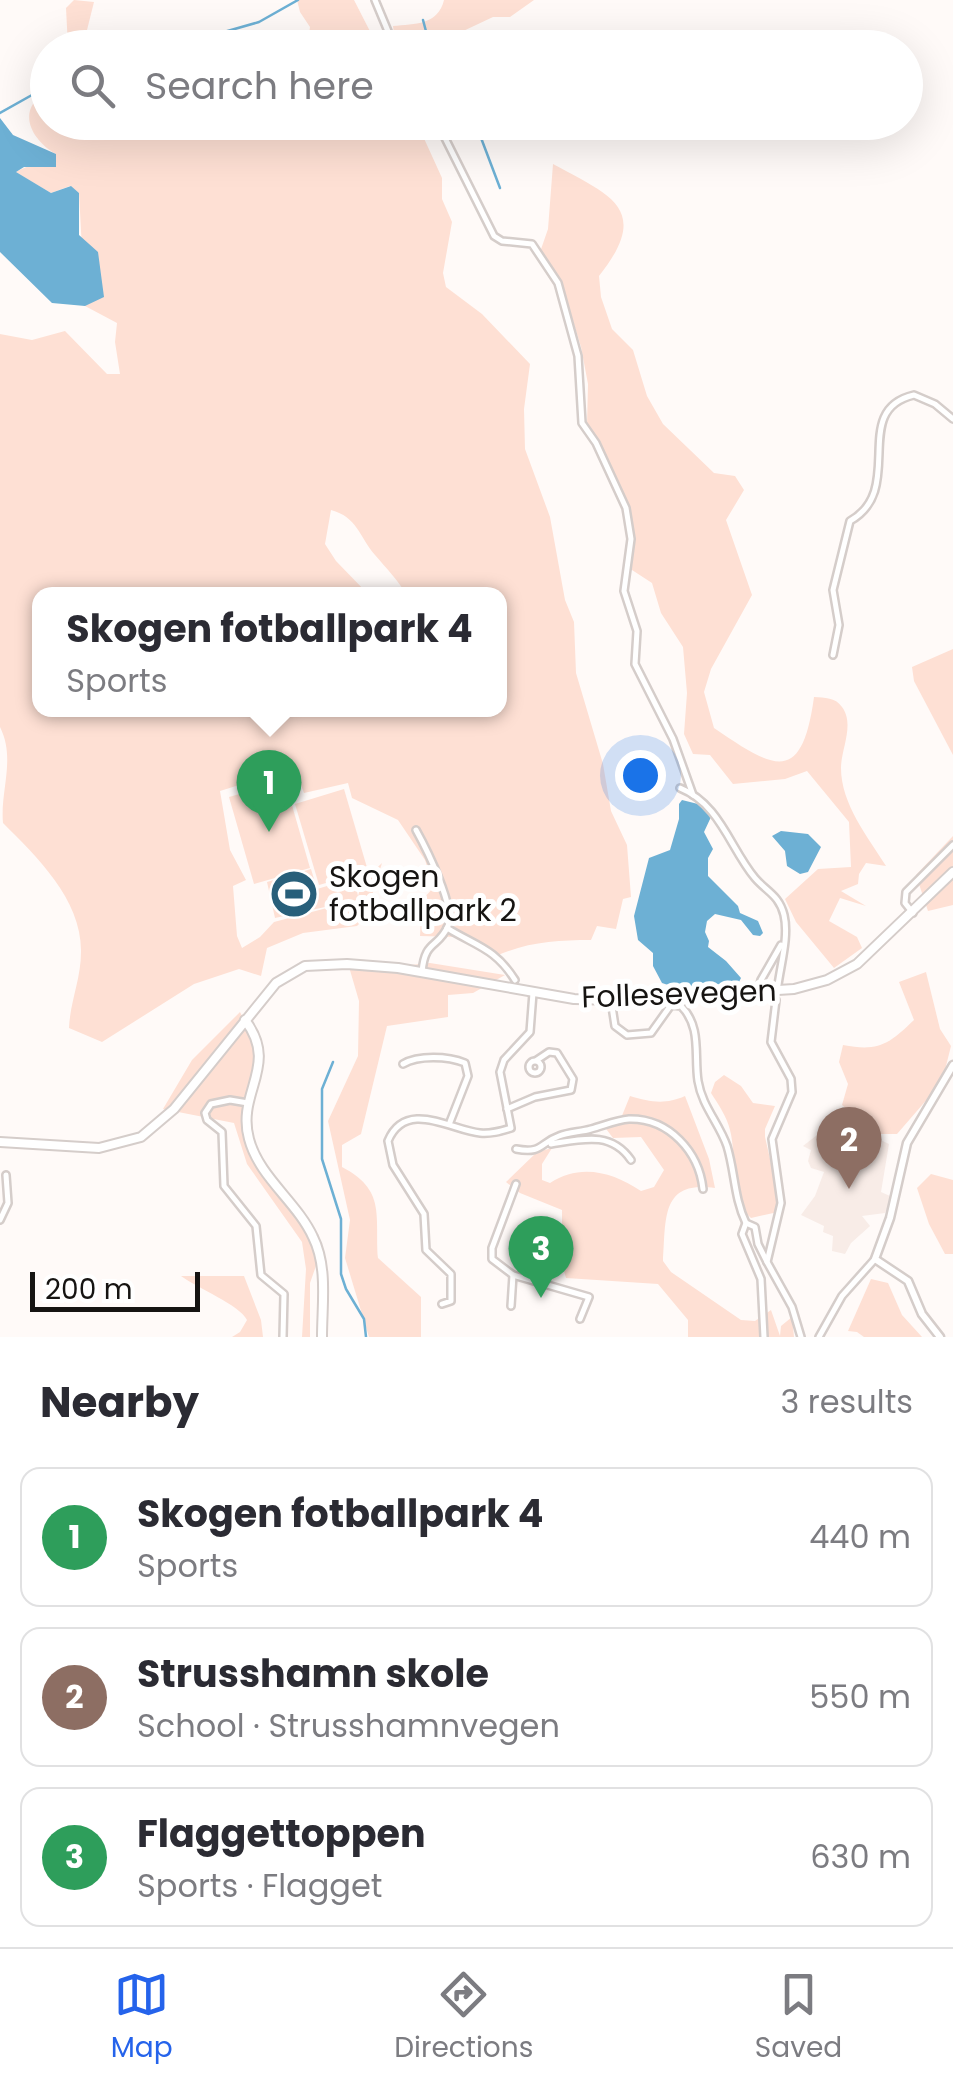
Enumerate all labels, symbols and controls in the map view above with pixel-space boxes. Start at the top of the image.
search box [30,30,923,140]
icon: search [65,58,120,113]
text: Search here [145,59,374,112]
popup [32,587,507,717]
text: Skogen fotballpark 4 [66,602,473,655]
text: Sports [66,658,167,703]
pin: 1 [236,750,302,832]
your location [615,750,666,801]
place label: Skogen fotballpark 2 [329,855,517,932]
sports icon: Skogen fotballpark 2 [268,868,320,920]
street label: Follesevegen [581,969,777,1018]
pin: 2 [816,1106,882,1189]
pin: 3 [508,1216,574,1298]
scale bar [30,1267,200,1312]
text: 200 m [45,1270,133,1309]
text: Nearby [40,1373,199,1432]
text: 3 results [780,1379,913,1424]
text: Skogen fotballpark 4 [137,1487,543,1540]
text: 1 [68,1514,81,1559]
text: 440 m [809,1514,911,1559]
text: Sports [137,1543,238,1588]
text: Strusshamn skole [137,1647,489,1700]
text: 2 [65,1674,84,1719]
text: 550 m [809,1674,911,1719]
text: School · Strusshamnvegen [137,1703,560,1748]
text: Flaggettoppen [137,1807,426,1860]
text: 3 [65,1834,84,1879]
text: 630 m [810,1834,911,1879]
text: Sports · Flagget [137,1863,382,1908]
tab: Map [111,1967,173,2069]
tab: Directions [394,1967,533,2069]
tab: Saved [755,1967,842,2069]

